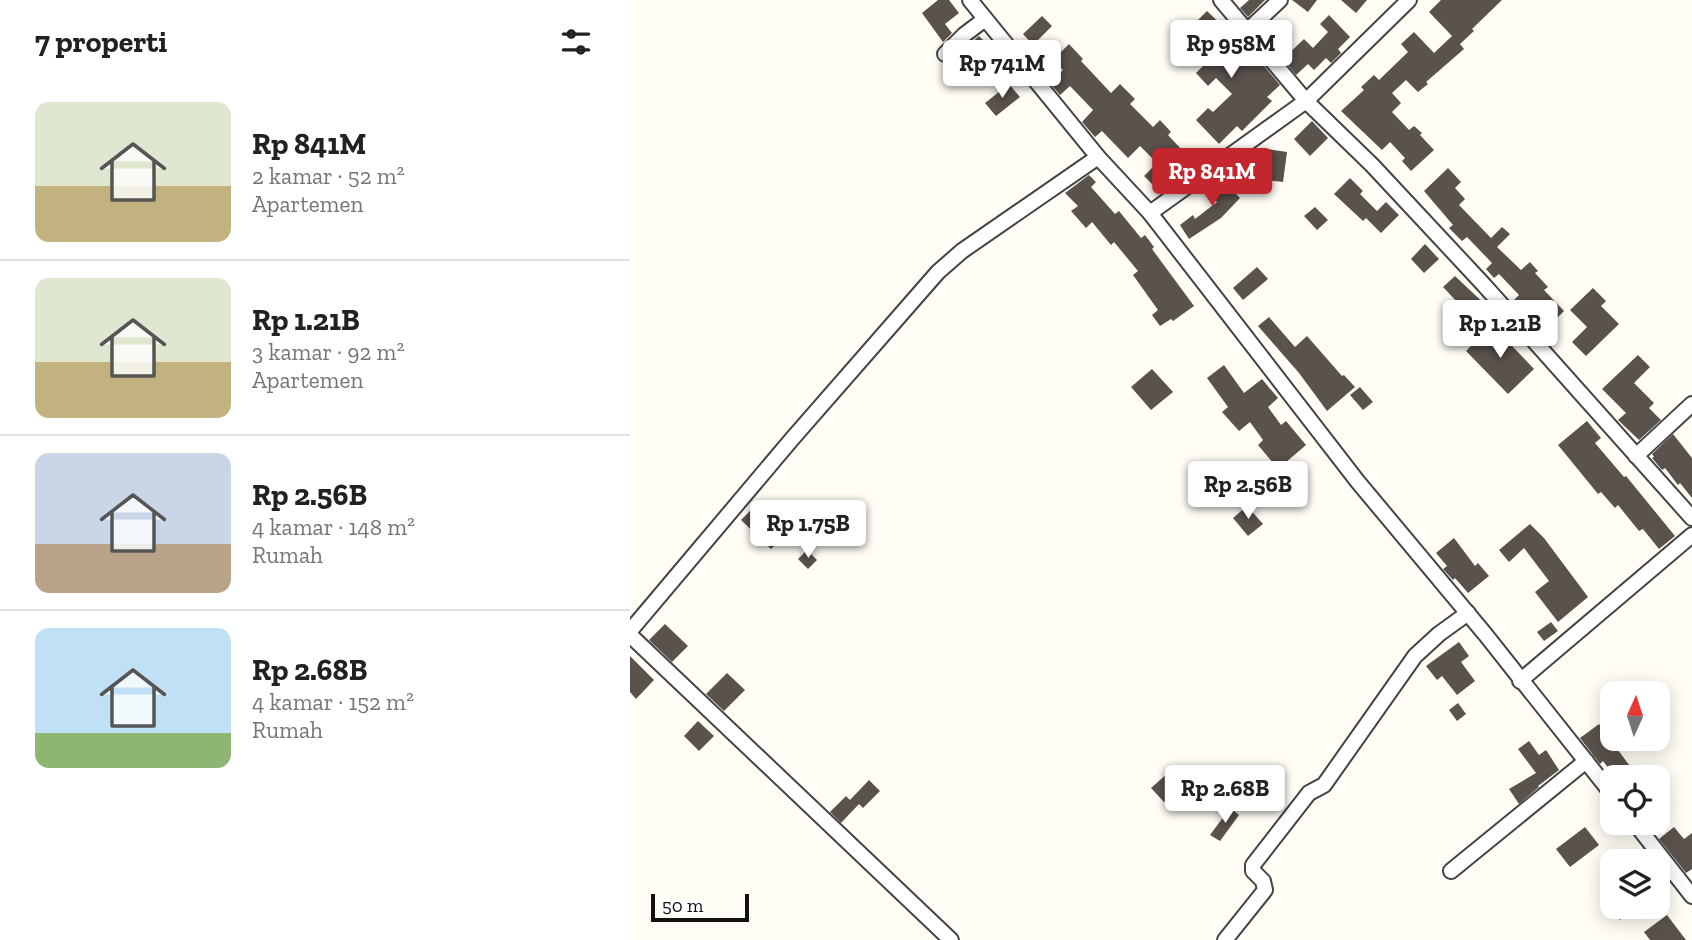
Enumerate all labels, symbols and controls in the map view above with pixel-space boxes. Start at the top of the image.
pin: Rp 958M [1166,20,1296,80]
icon: filters [557,23,595,61]
text: 7 properti [35,24,167,60]
text: Rp 958M [1186,29,1276,57]
pin: Rp 741M [937,41,1067,100]
text: Rp 741M [959,49,1045,77]
text: Rp 841M [252,126,366,162]
icon: home [91,130,175,214]
pin: Rp 841M [1147,148,1277,208]
text: Rp 841M [1168,157,1256,185]
text: 2 kamar · 52 m² [252,162,405,190]
text: Apartemen [252,190,363,218]
pin: Rp 1.21B [1428,300,1572,360]
text: Rp 1.21B [252,302,360,338]
icon: home [91,306,175,390]
text: Rp 1.21B [1459,309,1541,337]
text: 3 kamar · 92 m² [252,338,404,366]
text: Apartemen [252,366,363,394]
pin: Rp 2.56B [1176,462,1320,521]
text: Rp 2.56B [1204,470,1292,498]
text: Rp 2.56B [252,477,367,513]
icon: home [91,481,175,565]
pin: Rp 1.75B [736,500,880,560]
text: Rp 1.75B [766,509,850,537]
text: 4 kamar · 148 m² [252,513,415,541]
text: Rumah [252,541,323,569]
text: Rp 2.68B [252,652,367,688]
icon: home [91,656,175,740]
north arrow [1600,681,1670,751]
map controls [1600,681,1670,919]
text: 4 kamar · 152 m² [252,688,414,716]
text: Rumah [252,716,323,744]
button: locate [1600,765,1670,835]
pin: Rp 2.68B [1153,766,1297,825]
text: Rp 2.68B [1181,774,1269,802]
button: layers [1600,849,1670,919]
scale bar [651,891,749,923]
text: 50 m [662,894,703,917]

